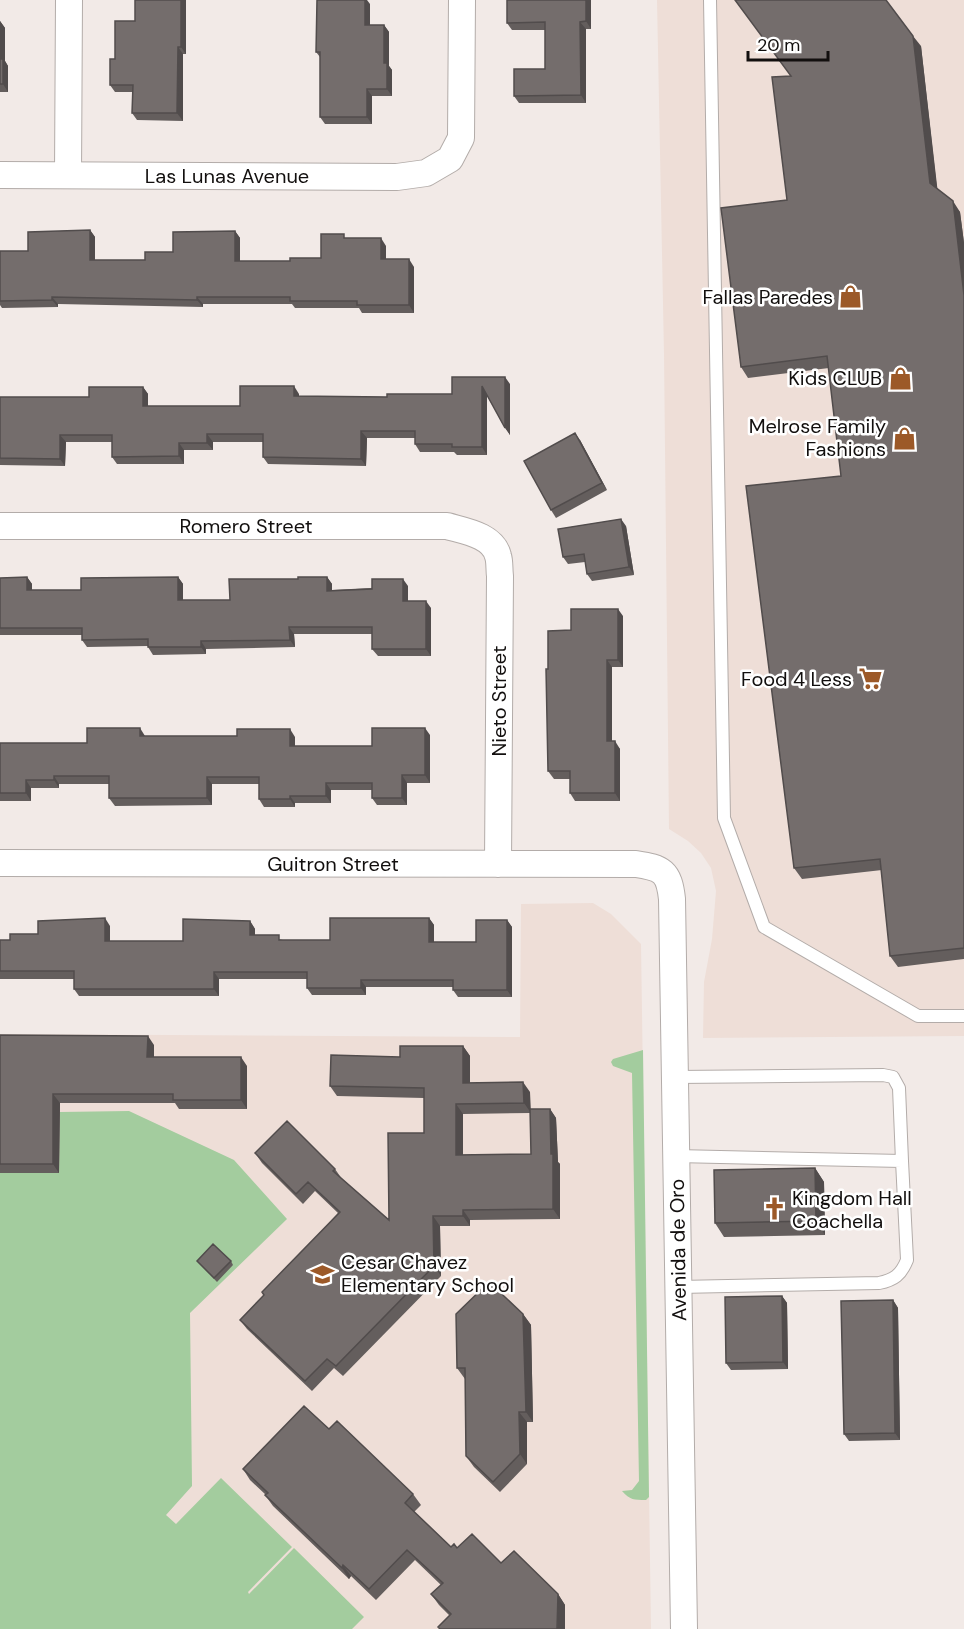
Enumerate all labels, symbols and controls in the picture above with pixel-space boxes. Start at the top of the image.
scale bar [748,24,828,62]
text: 20 m [757,33,800,57]
street label: Las Lunas Avenue [145,163,309,189]
place label: Fallas Paredes [703,284,833,310]
shop icon: Fallas Paredes [838,284,864,310]
place label: Kids CLUB [788,365,882,391]
shop icon: Kids CLUB [887,365,913,391]
place label: Melrose Family Fashions [749,413,886,462]
shop icon: Melrose Family Fashions [891,425,917,451]
street label: Romero Street [179,513,313,539]
street label: Nieto Street [486,645,512,757]
place label: Food 4 Less [741,666,852,692]
supermarket icon: Food 4 Less [857,666,883,692]
street label: Guitron Street [267,851,399,877]
street label: Avenida de Oro [664,1179,692,1321]
place label: Kingdom Hall Coachella [792,1185,912,1234]
church icon: Kingdom Hall Coachella [761,1196,787,1222]
place label: Cesar Chavez Elementary School [341,1249,514,1298]
school or university icon: Cesar Chavez Elementary School [310,1261,336,1287]

